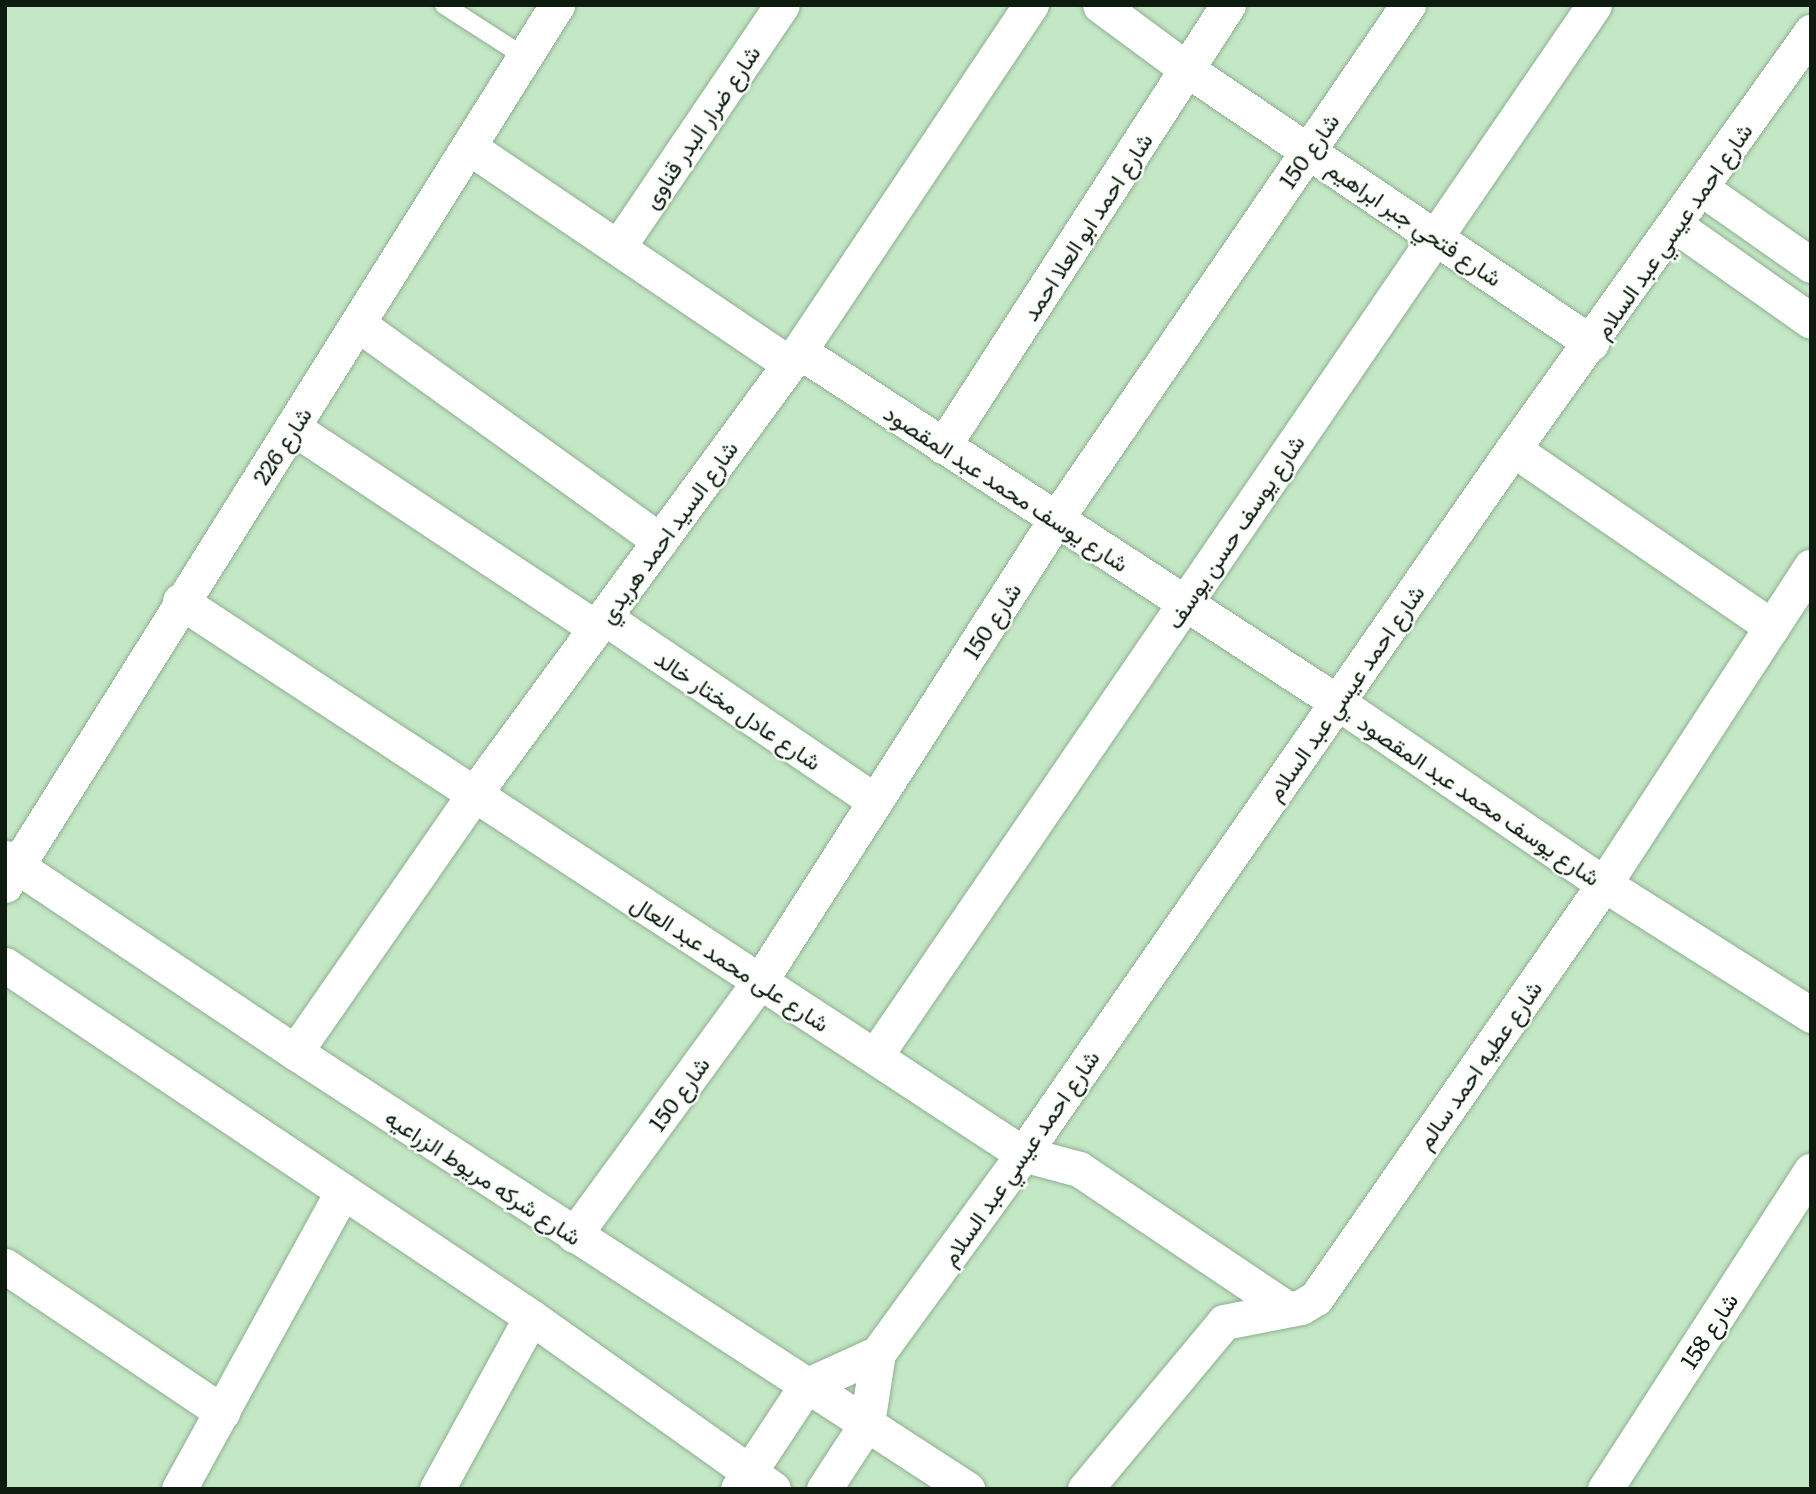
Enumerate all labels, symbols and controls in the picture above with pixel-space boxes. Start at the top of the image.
street label: شارع ضرار البدر قناوى [635,39,765,213]
street label: شارع 150 [1272,107,1344,193]
street label: شارع احمد عيسي عبد السلام [1587,117,1757,343]
street label: شارع احمد ابو العلا احمد [1015,127,1157,325]
street label: شارع فتحي جبر ابراهيم [1322,153,1508,291]
street label: شارع يوسف محمد عبد المقصود [880,398,1134,576]
street label: شارع 226 [246,401,316,489]
street label: شارع يوسف حسن يوسف [1159,429,1309,633]
street label: شارع السيد احمد هريدي [592,434,742,628]
street label: شارع 150 [956,577,1026,663]
street label: شارع احمد عيسي عبد السلام [1259,579,1429,805]
street label: شارع عادل مختار خالد [651,643,827,775]
street label: شارع يوسف محمد عبد المقصود [1354,708,1606,890]
street label: شارع على محمد عبد العال [627,888,835,1036]
street label: شارع عطيه احمد سالم [1410,974,1546,1154]
street label: شارع احمد عيسي عبد السلام [934,1044,1104,1270]
street label: شارع 150 [642,1050,714,1136]
street label: شارع شركه مريوط الزراعيه [381,1102,587,1250]
street label: شارع 158 [1673,1287,1743,1373]

